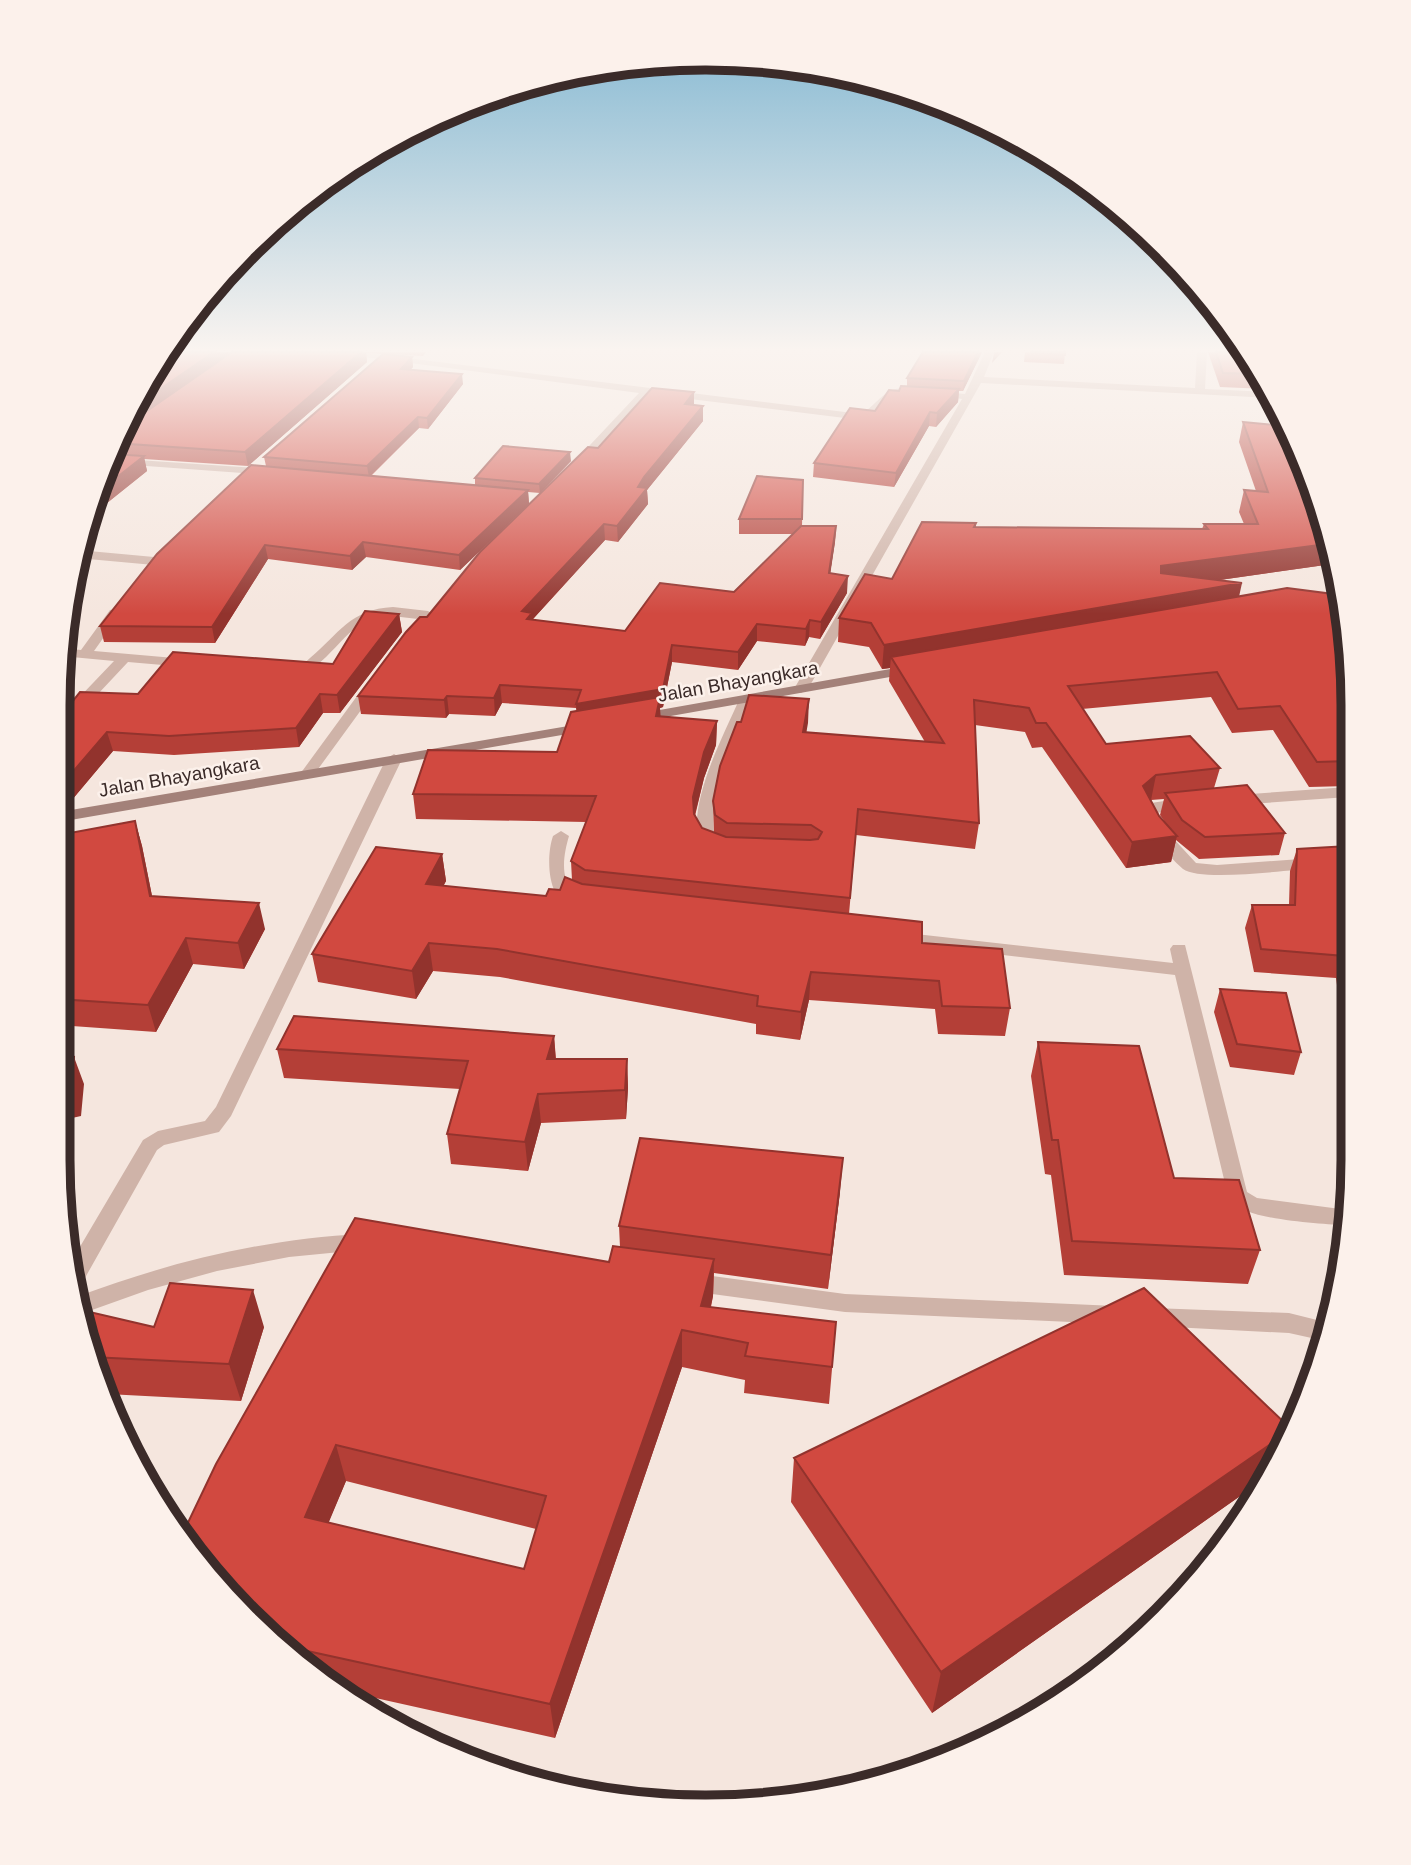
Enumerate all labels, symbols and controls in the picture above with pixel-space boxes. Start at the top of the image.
street label: Jalan Bhayangkara [656,657,820,706]
street label: Jalan Bhayangkara [97,752,261,801]

